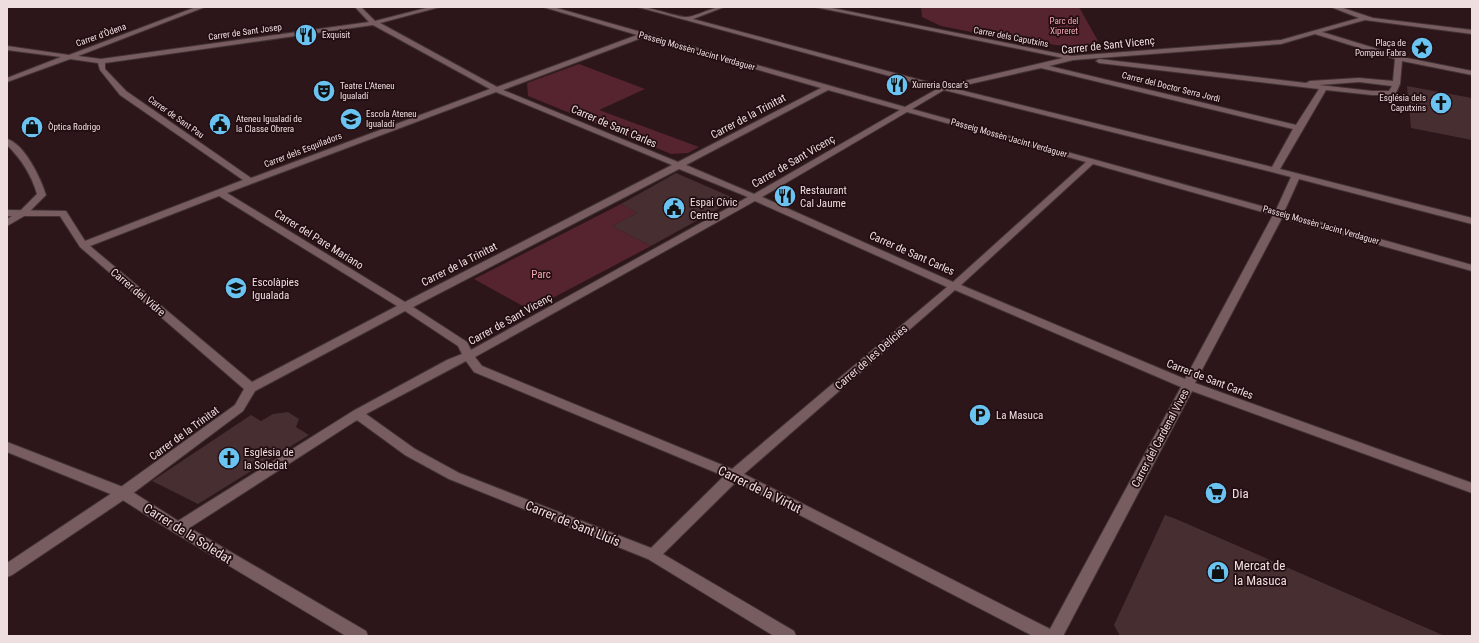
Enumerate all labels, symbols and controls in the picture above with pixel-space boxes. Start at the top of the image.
park label: Parc del Xipreret [1050,16,1078,36]
street label: Carrer d'Òdena [74,20,127,49]
street label: Carrer de Sant Josep [208,22,283,42]
restaurant icon: Exquisit [293,22,319,48]
street label: Carrer dels Caputxins [973,25,1049,49]
place label: Exquisit [322,30,350,40]
street label: Passeig Mossèn Jacint Verdaguer [638,30,757,73]
street label: Carrer de Sant Vicenç [1061,34,1155,57]
place icon: Plaça de Pompeu Fabra [1409,35,1435,61]
place label: Plaça de Pompeu Fabra [1355,38,1406,58]
street label: Carrer del Doctor Serra Jordi [1121,70,1221,104]
restaurant icon: Xurreria Oscar’s [884,72,910,98]
theatre icon: Teatre L'Ateneu Igualadí [311,78,337,104]
place label: Xurreria Oscar’s [912,80,968,90]
place label: Teatre L'Ateneu Igualadí [340,81,395,101]
church icon: Església dels Caputxins [1428,90,1454,116]
street label: Carrer de la Trinitat [708,91,788,142]
place label: Església dels Caputxins [1379,93,1426,113]
street label: Carrer de Sant Pau [146,94,206,140]
street label: Carrer de Sant Carles [569,103,659,150]
school or university icon: Escola Ateneu Igualadí [338,106,364,132]
place label: Escola Ateneu Igualadí [366,109,417,129]
public building icon: Ateneu Igualadí de la Classe Obrera [207,111,233,137]
shop icon: Òptica Rodrigo [19,114,45,140]
place label: Ateneu Igualadí de la Classe Obrera [236,114,302,134]
street label: Passeig Mossèn Jacint Verdaguer [950,117,1069,160]
place label: Òptica Rodrigo [48,121,101,132]
street label: Carrer dels Esquiladors [263,131,343,169]
street label: Carrer de Sant Vicenç [749,132,837,190]
restaurant icon: Restaurant Cal Jaume [772,183,798,209]
place label: Restaurant Cal Jaume [800,184,847,210]
public building icon: Espai Cívic Centre [661,195,687,221]
place label: Espai Cívic Centre [690,196,737,222]
street label: Passeig Mossèn Jacint Verdaguer [1262,204,1381,247]
street label: Carrer del Pare Mariano [272,207,366,272]
street label: Carrer de Sant Carles [867,229,956,278]
street label: Carrer de la Trinitat [419,240,499,289]
street label: Carrer del Vidre [108,266,168,319]
park label: Parc [531,268,551,281]
school or university icon: Escolàpies Igualada [223,275,249,301]
place label: Escolàpies Igualada [252,276,299,302]
street label: Carrer de Sant Vicenç [466,291,554,348]
street label: Carrer de les Delícies [832,322,910,392]
street label: Carrer de Sant Carles [1165,357,1255,402]
street label: Carrer del Cardenal Vives [1129,387,1192,490]
parking icon: La Masuca [967,402,993,428]
street label: Carrer de la Trinitat [147,404,222,463]
place label: La Masuca [996,409,1043,422]
church icon: Església de la Soledat [216,445,242,471]
place label: Església de la Soledat [244,446,294,472]
street label: Carrer de la Virtut [716,463,804,516]
supermarket icon: Dia [1203,480,1229,506]
place label: Dia [1232,486,1249,501]
street label: Carrer de Sant Lluís [523,498,622,549]
street label: Carrer de la Soledat [141,500,235,567]
place label: Mercat de la Masuca [1234,558,1287,588]
shop icon: Mercat de la Masuca [1205,559,1231,585]

